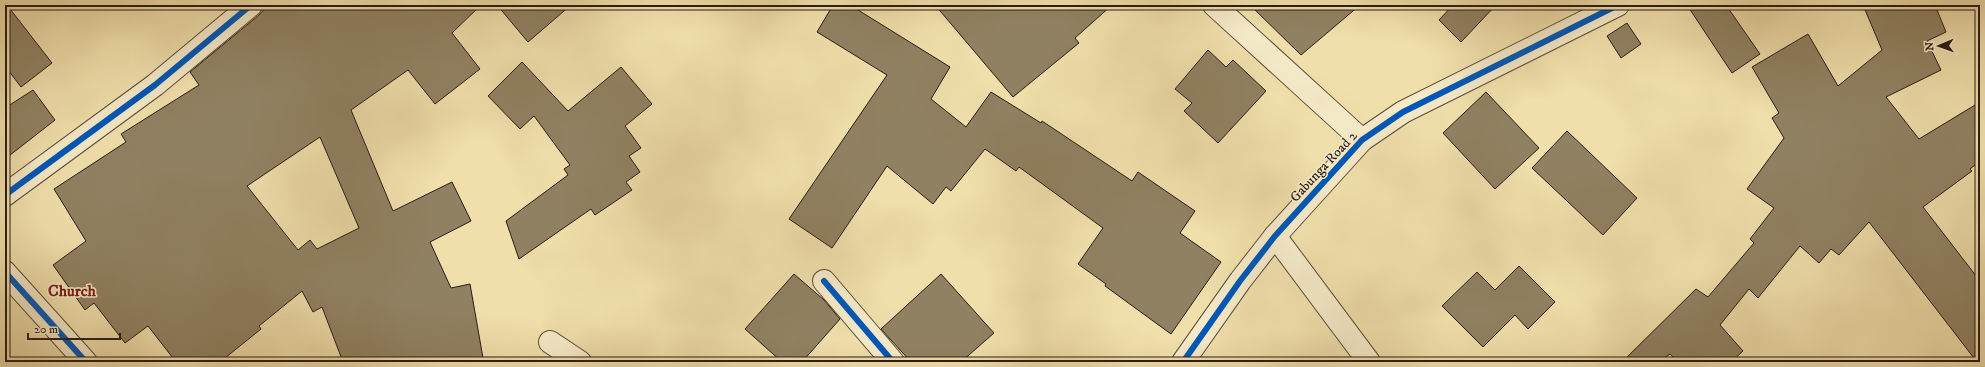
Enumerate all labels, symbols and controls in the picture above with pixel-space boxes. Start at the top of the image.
north arrow [1919,26,1959,66]
text: N [1923,42,1937,51]
street label: Gabunga Road 2 [1286,127,1361,206]
district label: Church [48,281,97,301]
scale bar [28,315,120,341]
text: 20 m [34,322,58,337]

